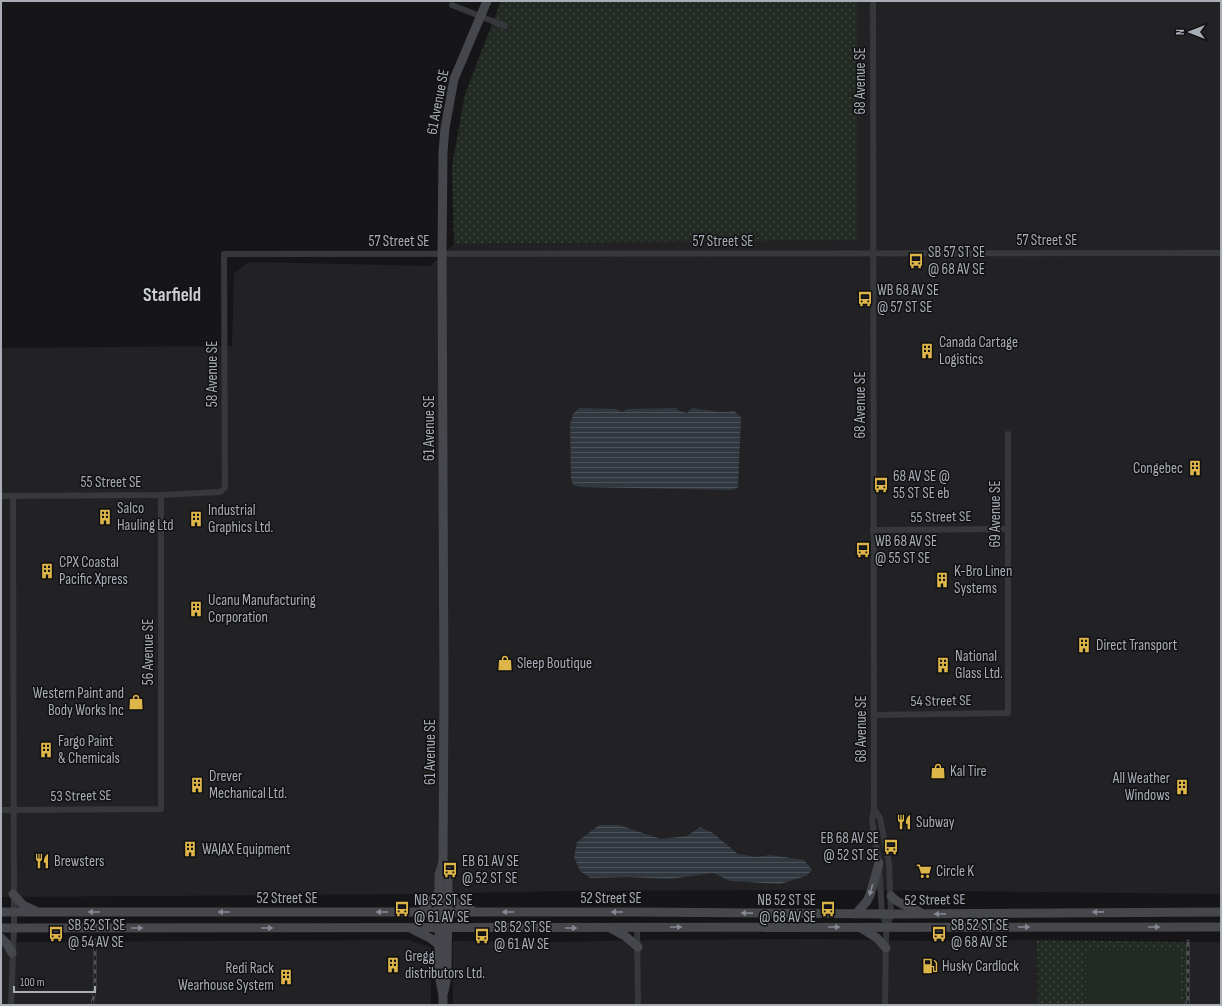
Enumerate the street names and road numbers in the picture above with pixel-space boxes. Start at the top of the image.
street label: 68 Avenue SE [851,47,870,115]
street label: 61 Avenue SE [422,68,454,136]
street label: 57 Street SE [1017,231,1077,250]
street label: 57 Street SE [369,232,429,251]
street label: 57 Street SE [693,232,753,251]
street label: 58 Avenue SE [203,341,222,407]
street label: 68 Avenue SE [851,371,870,439]
street label: 61 Avenue SE [420,395,439,461]
street label: 55 Street SE [80,473,142,492]
street label: 69 Avenue SE [986,480,1005,548]
street label: 55 Street SE [910,507,972,527]
street label: 56 Avenue SE [139,619,158,685]
street label: 54 Street SE [910,691,972,711]
street label: 68 Avenue SE [852,695,871,763]
street label: 61 Avenue SE [421,719,440,785]
street label: 53 Street SE [50,786,112,806]
street label: 52 Street SE [256,889,318,908]
street label: 52 Street SE [580,889,642,908]
street label: 52 Street SE [904,890,966,910]

